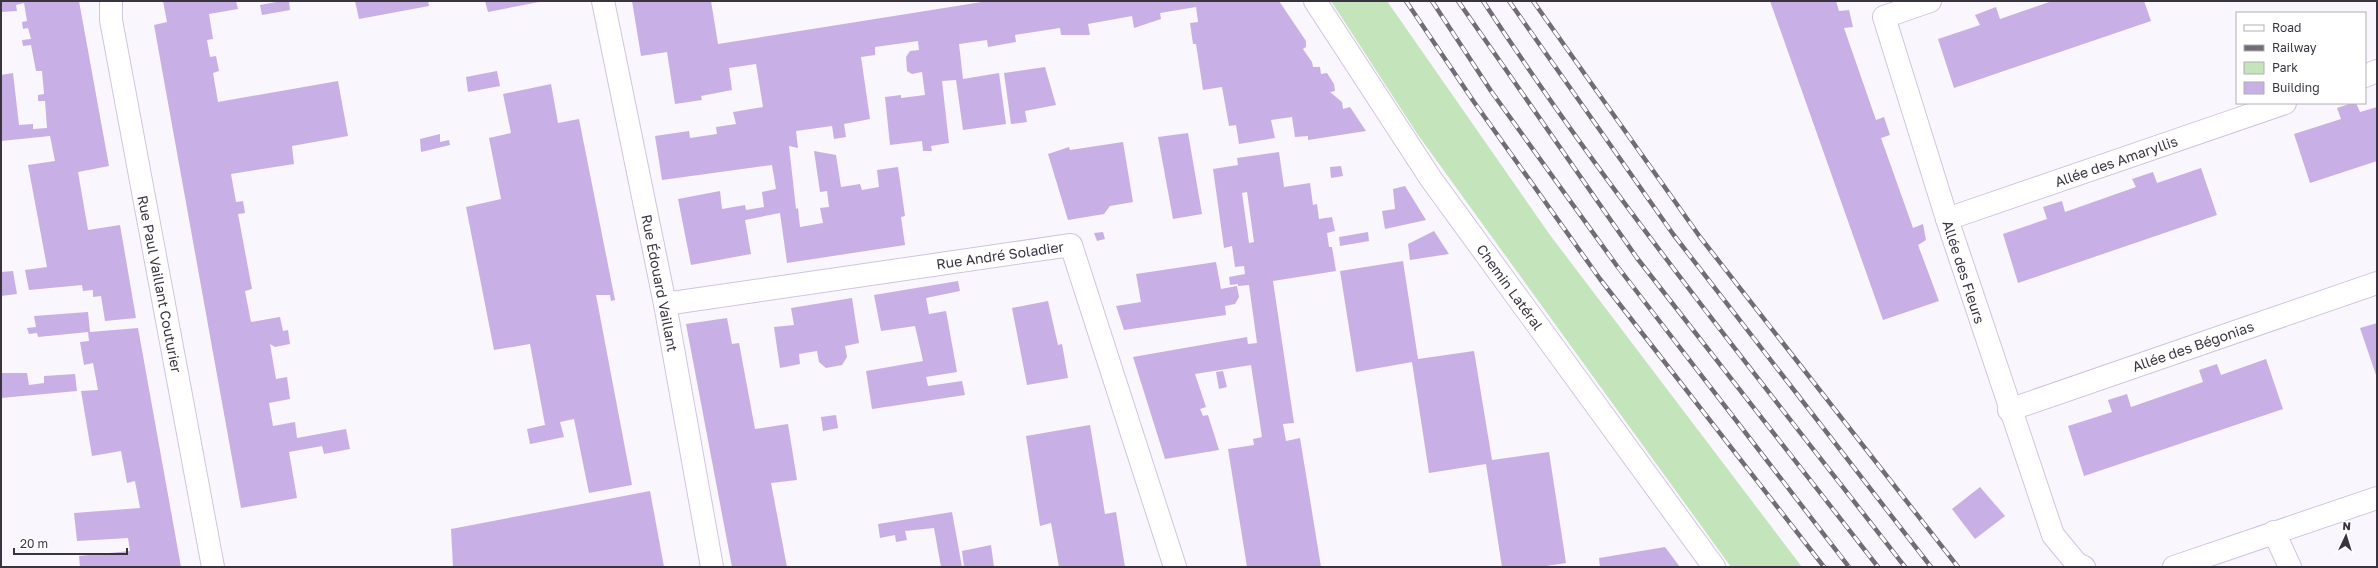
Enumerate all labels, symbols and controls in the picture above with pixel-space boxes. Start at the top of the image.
legend [2236,12,2366,104]
text: Road [2272,20,2301,35]
text: Railway [2272,40,2317,55]
text: Park [2272,60,2298,75]
text: Building [2272,80,2320,95]
street label: Allée des Amaryllis [2052,132,2180,190]
street label: Rue Paul Vaillant Couturier [134,194,186,375]
street label: Rue Édouard Vaillant [638,213,682,353]
street label: Allée des Fleurs [1939,218,1989,326]
street label: Rue André Soladier [935,238,1065,272]
street label: Chemin Latéral [1473,241,1547,333]
street label: Allée des Bégonias [2130,317,2256,375]
north arrow [2326,516,2366,556]
text: N [2342,519,2351,532]
scale bar [14,530,127,556]
text: 20 m [20,536,48,551]

